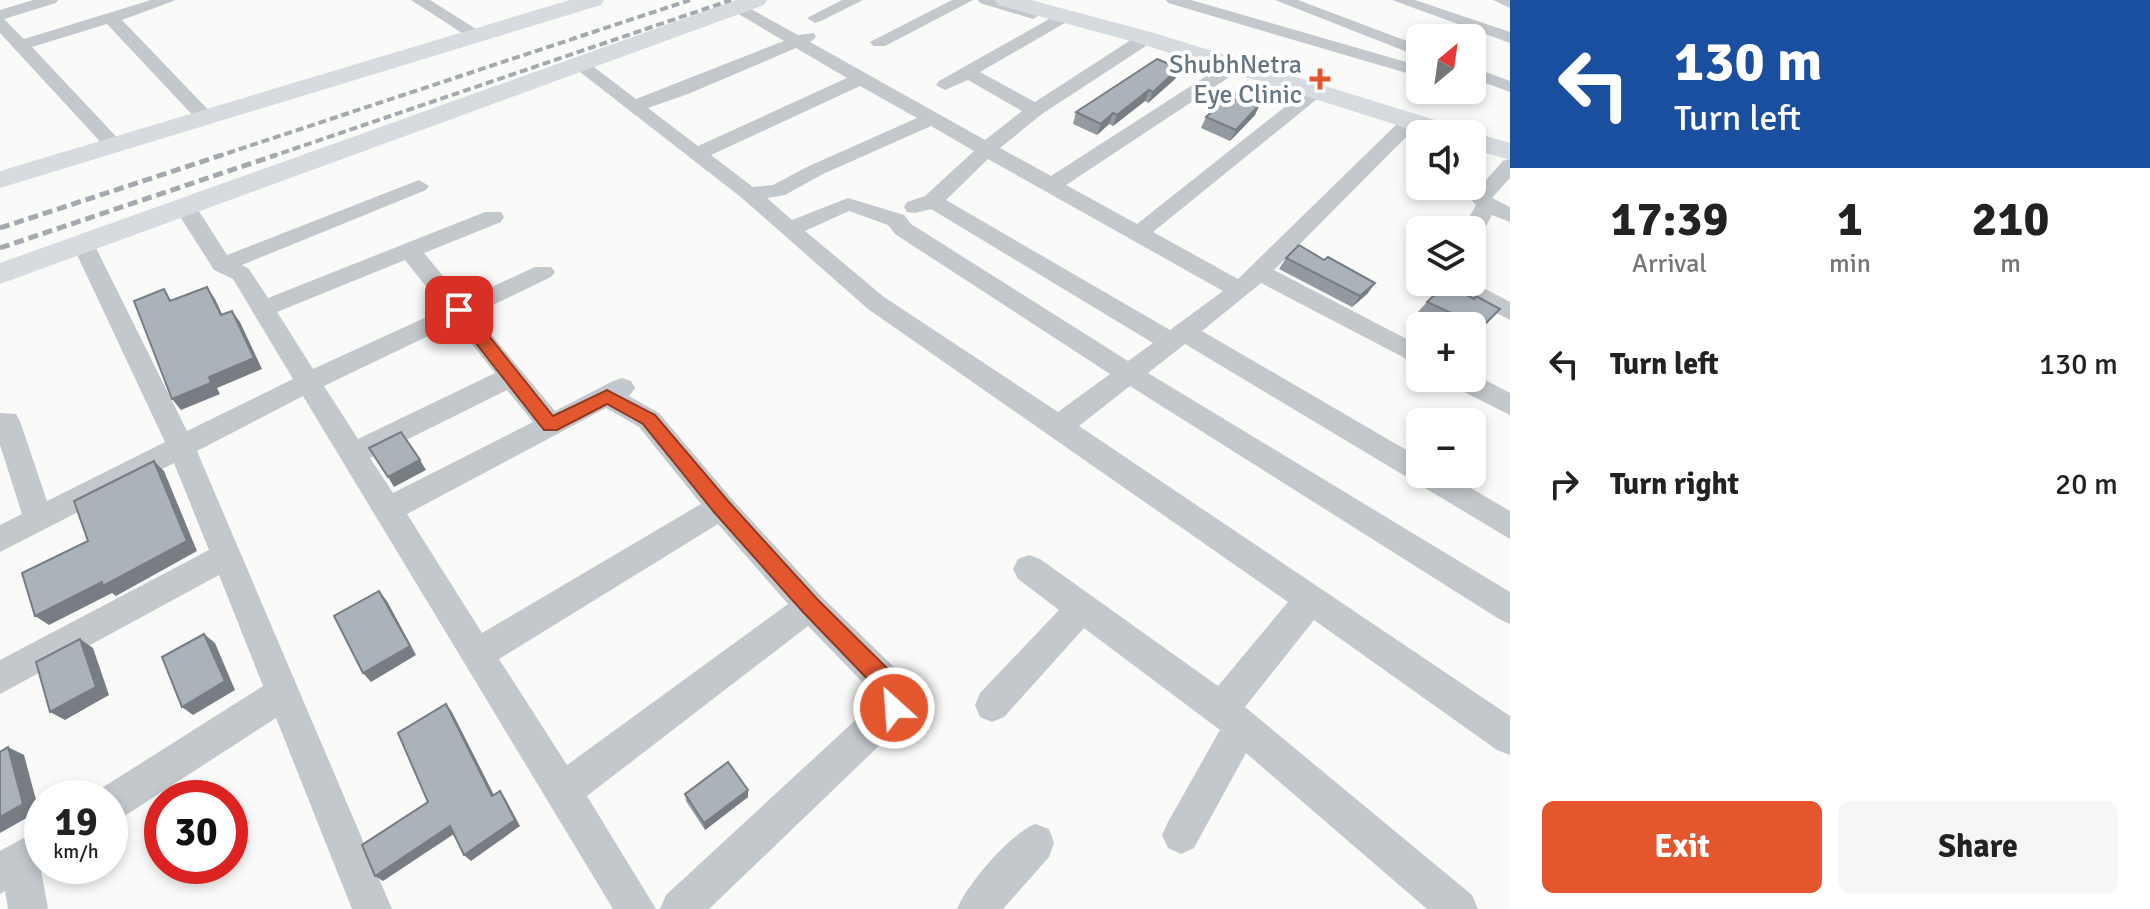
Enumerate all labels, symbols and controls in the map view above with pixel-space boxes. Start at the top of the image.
north arrow [1406,24,1486,104]
map controls [1406,24,1486,488]
text: 130 m [1674,27,1822,96]
icon: left [1542,32,1646,136]
place label: ShubhNetra Eye Clinic [1169,49,1302,111]
marker: ShubhNetra Eye Clinic [1309,68,1331,90]
text: Turn left [1674,96,1801,141]
button: sound [1406,120,1486,200]
text: 17:39 [1611,190,1728,249]
text: 1 [1837,190,1863,249]
text: 210 [1972,190,2049,249]
button: layers [1406,216,1486,296]
text: Arrival [1632,248,1707,280]
text: min [1829,248,1871,280]
text: m [2000,248,2021,280]
pin [425,276,493,344]
icon: arrive [437,288,481,332]
button: + [1406,312,1486,392]
icon: left [1542,342,1586,386]
text: Turn left [1610,346,1719,383]
text: 130 m [2039,346,2118,383]
button: − [1406,408,1486,488]
icon: right [1542,462,1586,506]
text: Turn right [1610,466,1739,503]
text: 20 m [2055,466,2118,503]
position arrow [852,666,936,750]
speed limit sign: 30 [144,780,248,884]
text: 19 [54,797,98,847]
button: Exit [1542,801,1822,893]
button: Share [1838,801,2118,893]
text: km/h [53,839,99,864]

